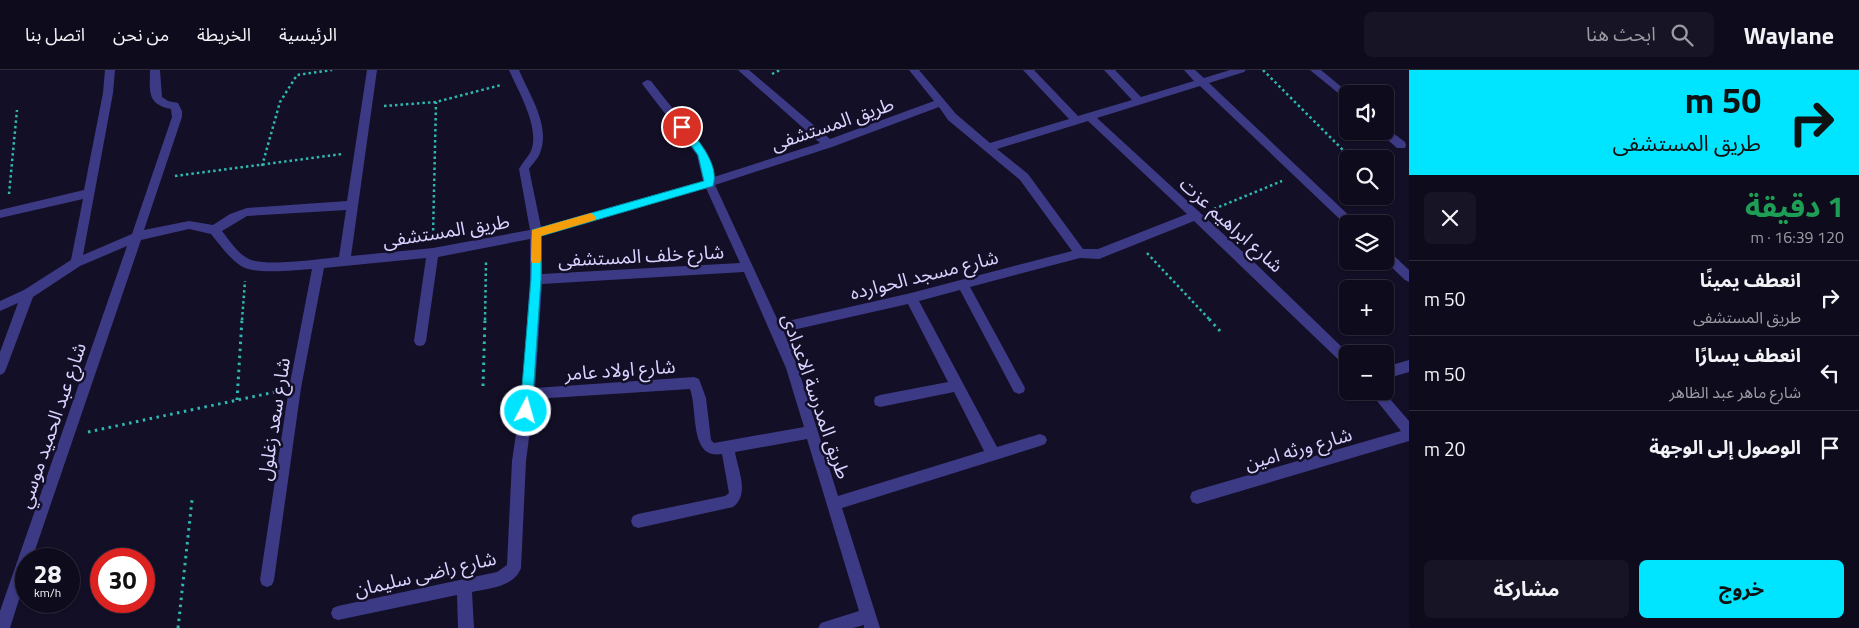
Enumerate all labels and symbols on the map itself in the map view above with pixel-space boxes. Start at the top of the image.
street label: طريق المستشفى [767,88,897,158]
pin [661,106,703,148]
street label: شارع ابراهيم عزت [1173,169,1290,279]
street label: طريق المستشفى [380,206,512,254]
street label: شارع خلف المستشفى [557,236,725,274]
street label: شارع مسجد الحوارده [847,242,1001,306]
street label: طريق المدرسة الاعدادى [775,309,859,483]
street label: شارع عبد الحميد موسي [9,338,94,512]
street label: شارع اولاد عامر [563,351,676,387]
street label: شارع سعد زغلول [249,355,297,483]
position arrow [499,384,551,436]
street label: شارع ورثه امين [1241,419,1355,477]
street label: شارع راضى سليمان [351,543,499,603]
speed limit sign: 30 [90,548,155,613]

